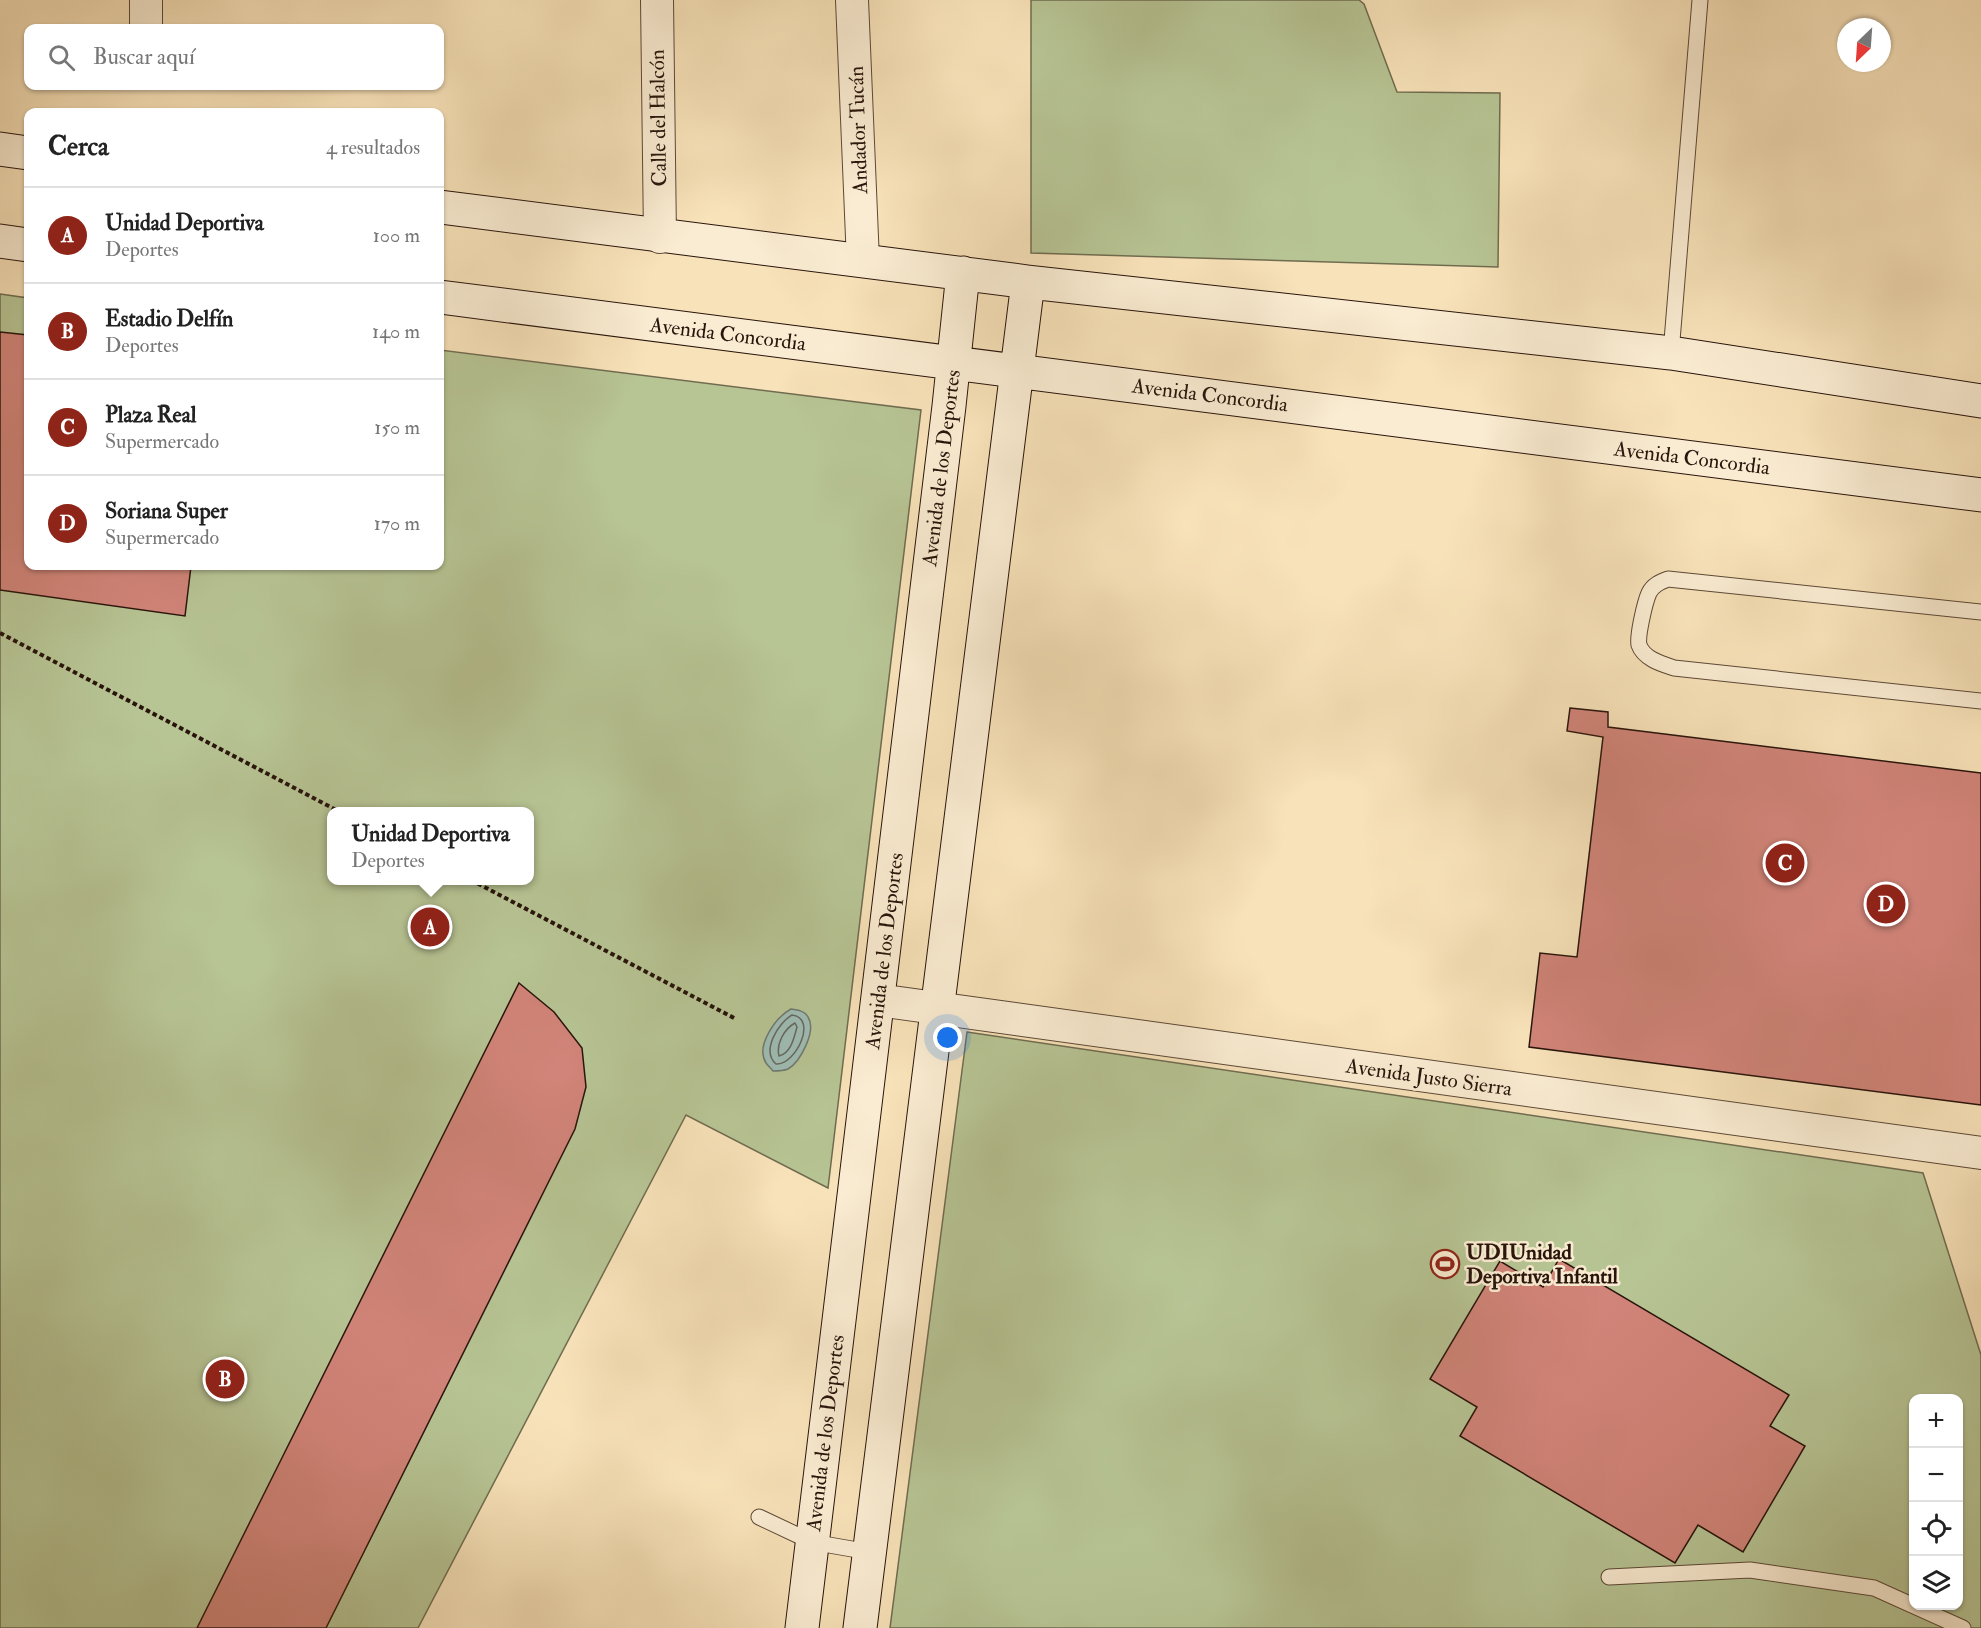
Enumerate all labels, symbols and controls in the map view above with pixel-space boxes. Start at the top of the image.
north arrow [1837,18,1891,72]
search box [24,24,444,90]
icon: search [45,41,78,74]
text: Buscar aquí [93,43,195,71]
street label: Calle del Halcón [644,49,673,187]
street label: Andador Tucán [843,65,874,195]
text: Cerca [48,131,109,163]
text: 4 resultados [326,135,420,160]
text: Unidad Deportiva [105,209,264,237]
text: A [61,223,74,248]
text: 100 m [373,223,420,248]
text: Deportes [105,237,179,262]
text: Estadio Delfín [105,305,233,333]
street label: Avenida Concordia [647,311,808,358]
text: B [61,319,74,344]
text: 140 m [372,319,420,344]
text: Deportes [105,333,179,358]
street label: Avenida de los Deportes [916,368,967,569]
street label: Avenida Concordia [1129,372,1290,419]
text: Plaza Real [105,401,196,429]
text: C [60,415,75,440]
text: 150 m [374,415,420,440]
text: Supermercado [105,429,219,454]
street label: Avenida Concordia [1611,435,1772,482]
text: Soriana Super [105,497,228,525]
text: D [59,511,76,536]
text: 170 m [374,511,420,536]
text: Supermercado [105,525,219,550]
popup [327,807,534,885]
text: Unidad Deportiva [351,820,510,848]
pin: C [1766,840,1804,886]
text: Deportes [351,848,425,873]
street label: Avenida de los Deportes [859,851,910,1052]
pin: D [1866,882,1906,926]
pin: A [410,904,450,950]
your location [933,1023,962,1052]
street label: Avenida Justo Sierra [1343,1052,1514,1103]
place label: UDIUnidad Deportiva Infantil [1466,1239,1619,1290]
sports icon: UDIUnidad Deportiva Infantil [1429,1248,1461,1280]
street label: Avenida de los Deportes [800,1333,851,1534]
pin: B [206,1356,244,1402]
map controls [1909,1394,1963,1610]
button: + [1909,1394,1963,1448]
button: − [1909,1448,1963,1502]
button: locate [1909,1502,1963,1556]
button: layers [1909,1556,1963,1610]

